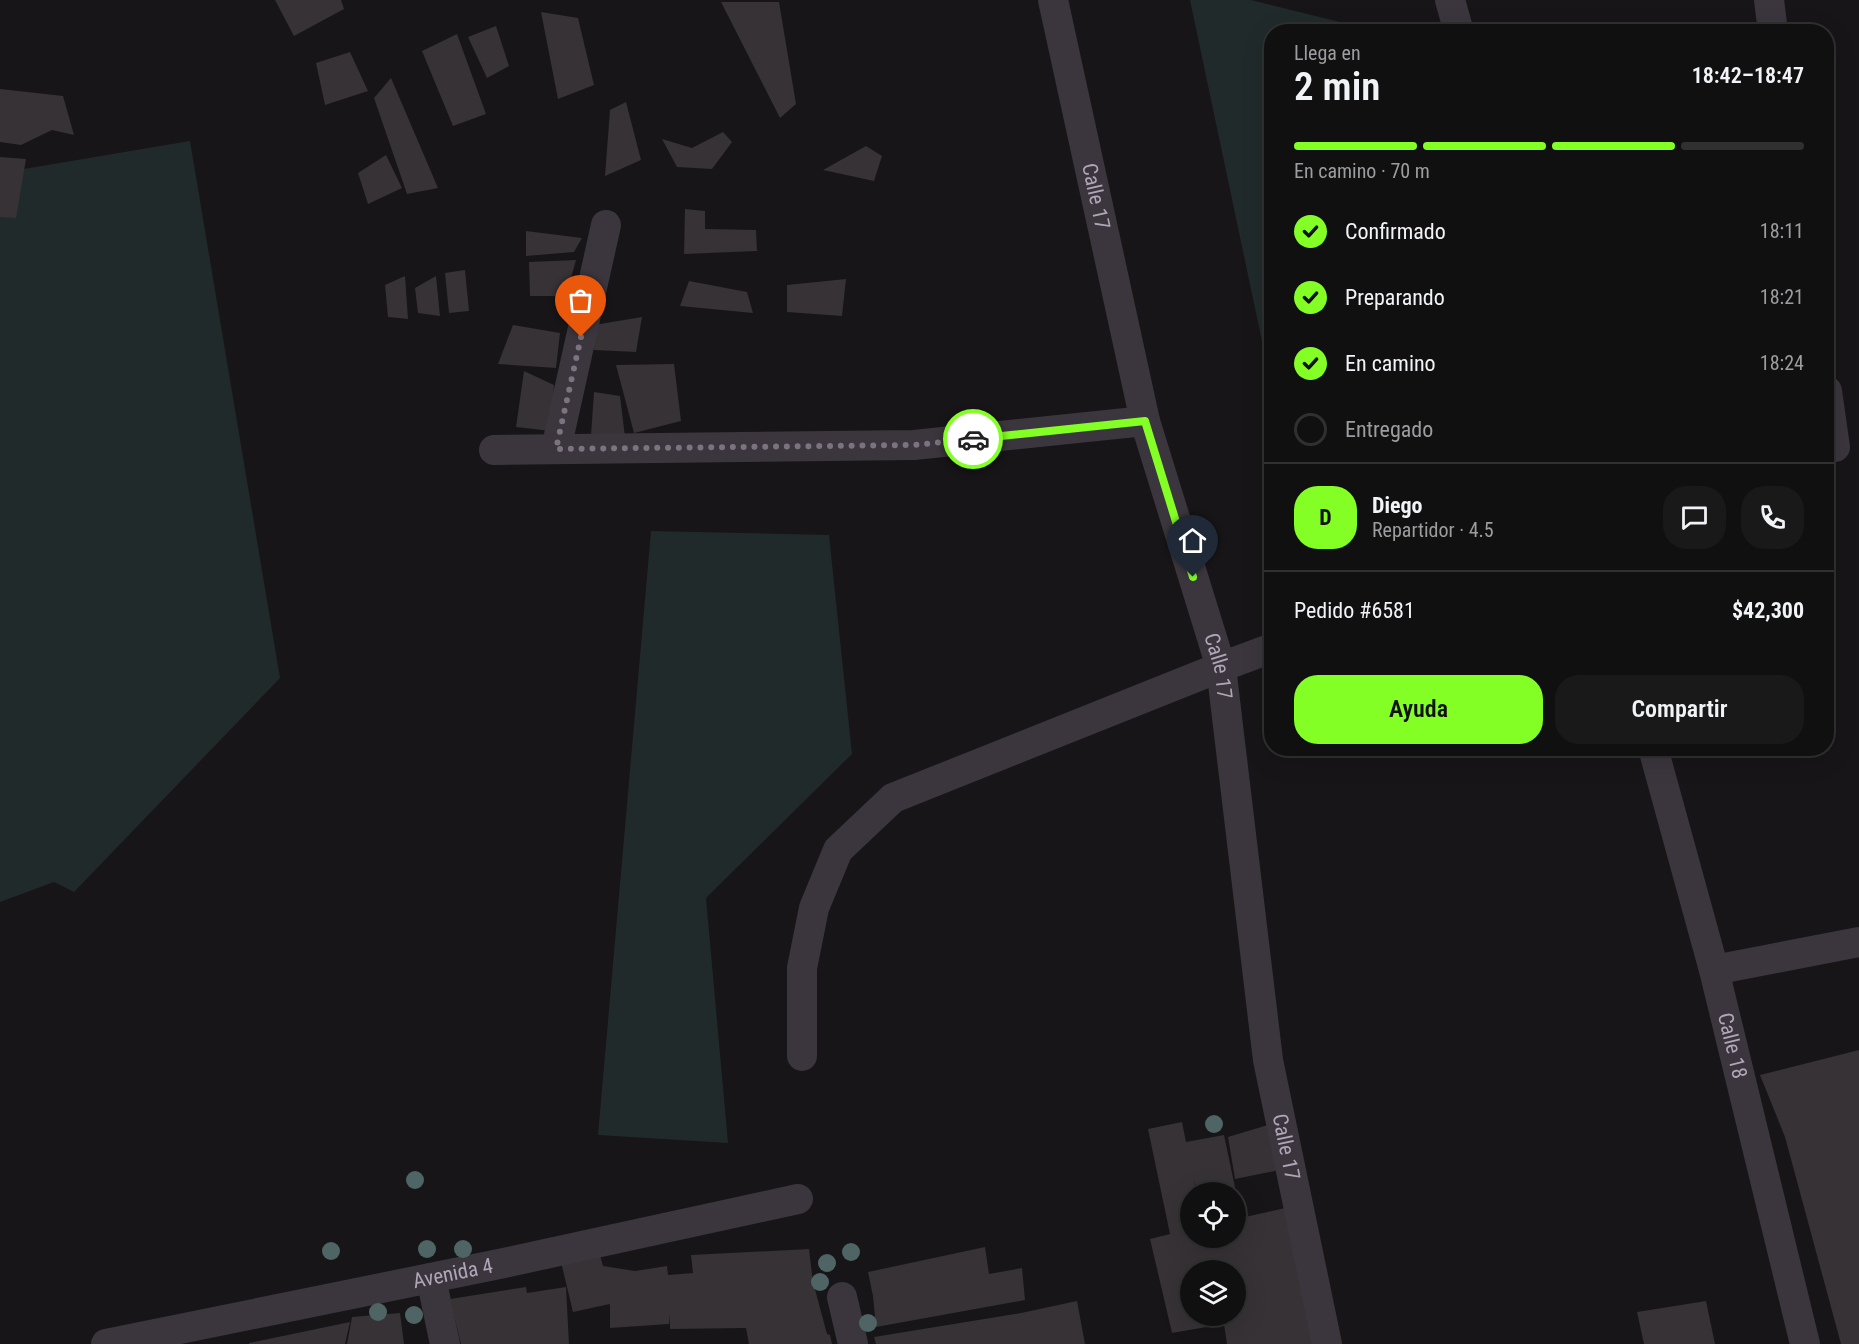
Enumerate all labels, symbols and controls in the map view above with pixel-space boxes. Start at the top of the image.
text: Llega en [1294,41,1361,65]
text: 18:42–18:47 [1692,63,1804,88]
text: 2 min [1294,64,1380,110]
text: En camino · 70 m [1294,159,1430,183]
street label: Calle 17 [1077,161,1115,232]
icon: check [1294,215,1327,248]
text: Confirmado [1345,219,1446,244]
text: 18:11 [1760,219,1804,243]
pin [555,275,606,337]
icon: check [1294,281,1327,314]
icon: bag [564,284,597,317]
text: Preparando [1345,285,1445,310]
text: 18:21 [1760,285,1804,309]
icon: check [1294,347,1327,380]
text: En camino [1345,351,1436,376]
text: 18:24 [1760,351,1804,375]
courier [943,409,1003,469]
text: Entregado [1345,417,1433,442]
icon: car [957,423,990,456]
button: chat [1663,486,1726,549]
button: phone [1741,486,1804,549]
text: Diego [1372,493,1423,518]
text: D [1319,505,1332,530]
pin [1167,515,1218,577]
text: Repartidor · 4.5 [1372,518,1494,542]
icon: home [1176,524,1209,557]
text: Pedido #6581 [1294,598,1415,623]
text: $42,300 [1732,598,1804,623]
street label: Calle 17 [1199,630,1237,700]
button: Ayuda [1294,675,1543,744]
button: Compartir [1555,675,1804,744]
street label: Calle 18 [1713,1010,1752,1081]
street label: Calle 17 [1267,1112,1305,1182]
map controls [1180,1182,1246,1326]
button: locate [1180,1182,1246,1248]
street label: Avenida 4 [411,1254,495,1293]
button: layers [1180,1260,1246,1326]

